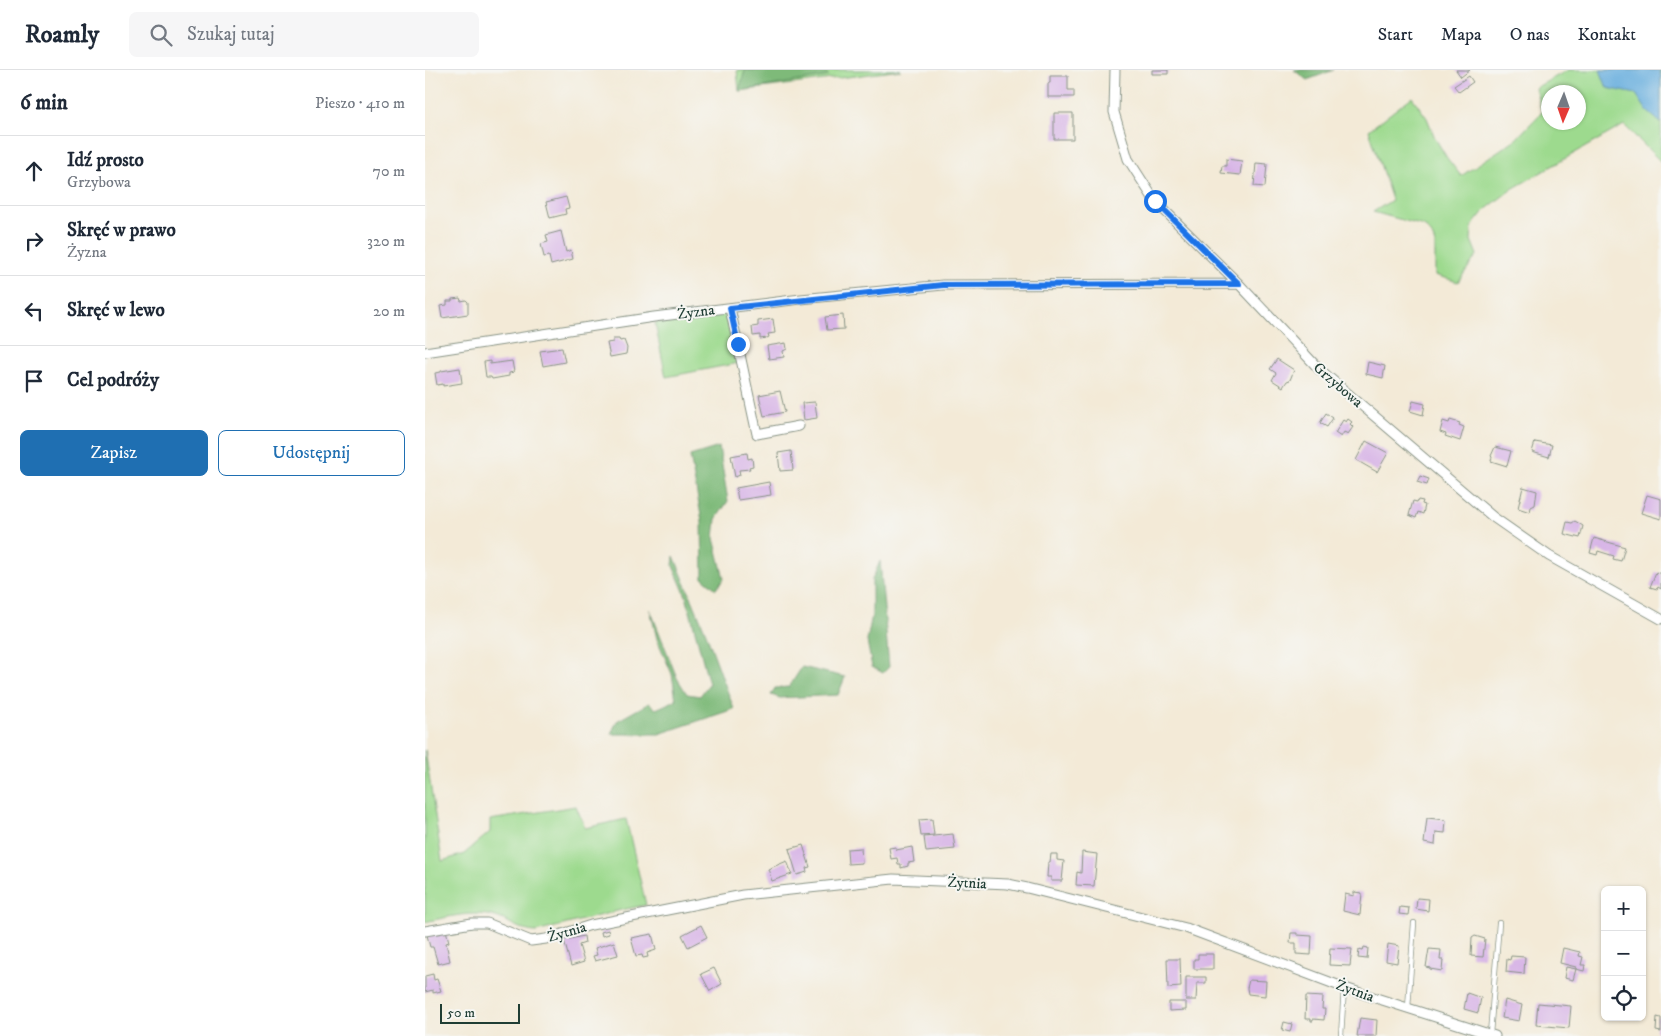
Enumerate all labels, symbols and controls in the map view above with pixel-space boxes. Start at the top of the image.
search box [129,12,479,57]
text: Roamly [25,20,99,50]
icon: search [147,21,175,49]
text: Szukaj tutaj [187,23,274,46]
text: Start [1378,24,1413,46]
text: Mapa [1441,24,1482,46]
text: O nas [1510,24,1549,46]
text: Kontakt [1577,24,1636,46]
north arrow [1541,85,1586,130]
text: 6 min [20,90,68,116]
text: Pieszo · 410 m [315,93,405,113]
text: Idź prosto [67,149,144,172]
icon: ahead [20,157,48,185]
text: 70 m [373,161,405,181]
text: Grzybowa [67,172,131,192]
route start [1144,190,1167,213]
text: Skręć w prawo [67,219,176,242]
icon: right [20,227,48,255]
text: 320 m [367,231,405,251]
text: Żyzna [67,242,107,262]
icon: left [20,297,48,325]
text: Skręć w lewo [67,299,165,322]
street label: Żyzna [676,300,716,324]
text: 20 m [373,301,405,321]
route end [727,333,750,356]
street label: Grzybowa [1309,358,1367,412]
icon: arrive [20,367,48,395]
text: Cel podróży [67,369,159,392]
button: Zapisz [20,430,208,476]
button: Udostępnij [218,430,405,476]
street label: Żytnia [947,872,988,894]
map controls [1601,886,1646,1021]
button: + [1601,886,1646,931]
street label: Żytnia [545,917,589,947]
button: − [1601,931,1646,976]
street label: Żytnia [1333,975,1377,1007]
button: locate [1601,976,1646,1021]
scale bar [440,1001,520,1024]
text: 50 m [447,1004,475,1022]

